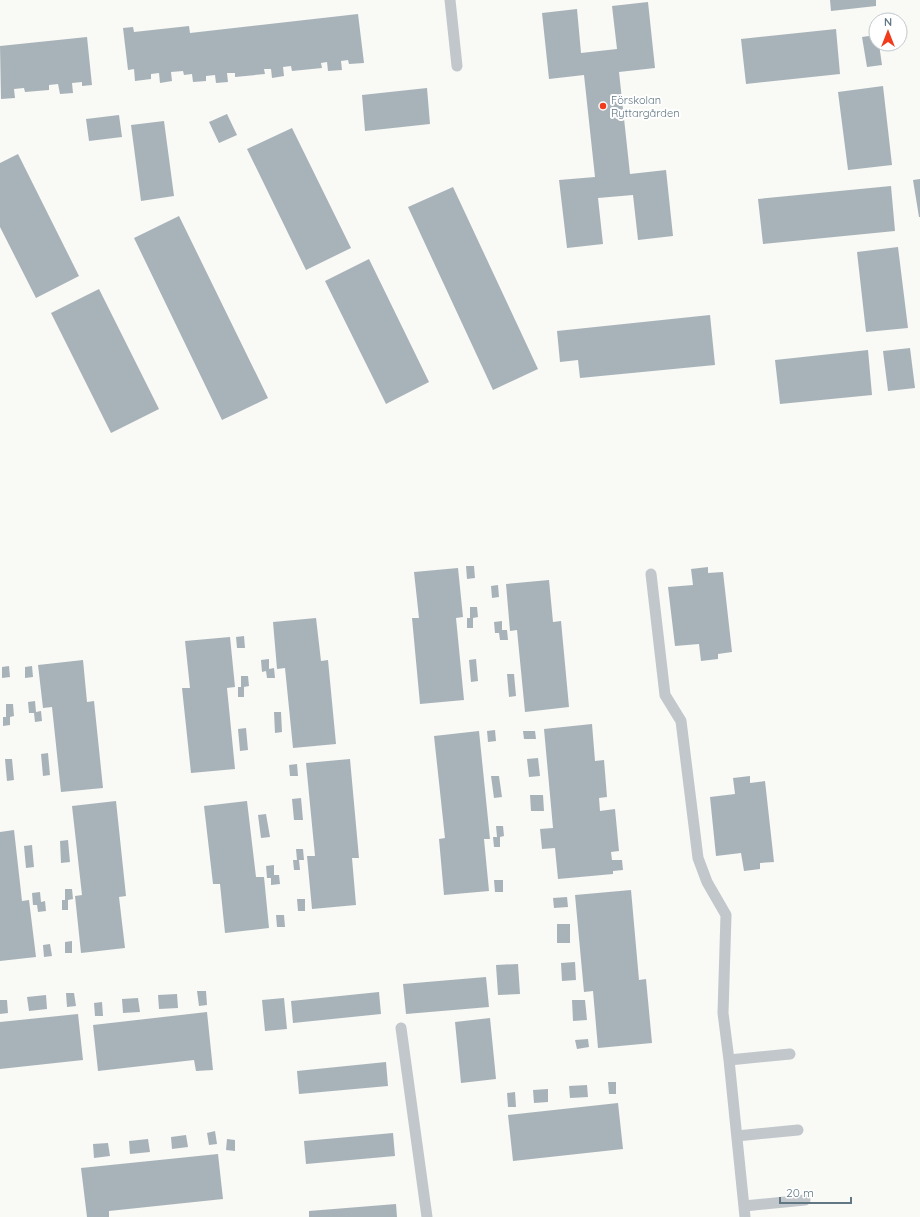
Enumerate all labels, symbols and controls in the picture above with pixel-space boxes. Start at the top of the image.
north arrow [868,12,908,52]
text: N [884,15,892,29]
place label: Förskolan Ryttargården [611,93,680,120]
marker: Förskolan Ryttargården [598,101,608,111]
scale bar [780,1179,851,1205]
text: 20 m [786,1185,814,1200]

